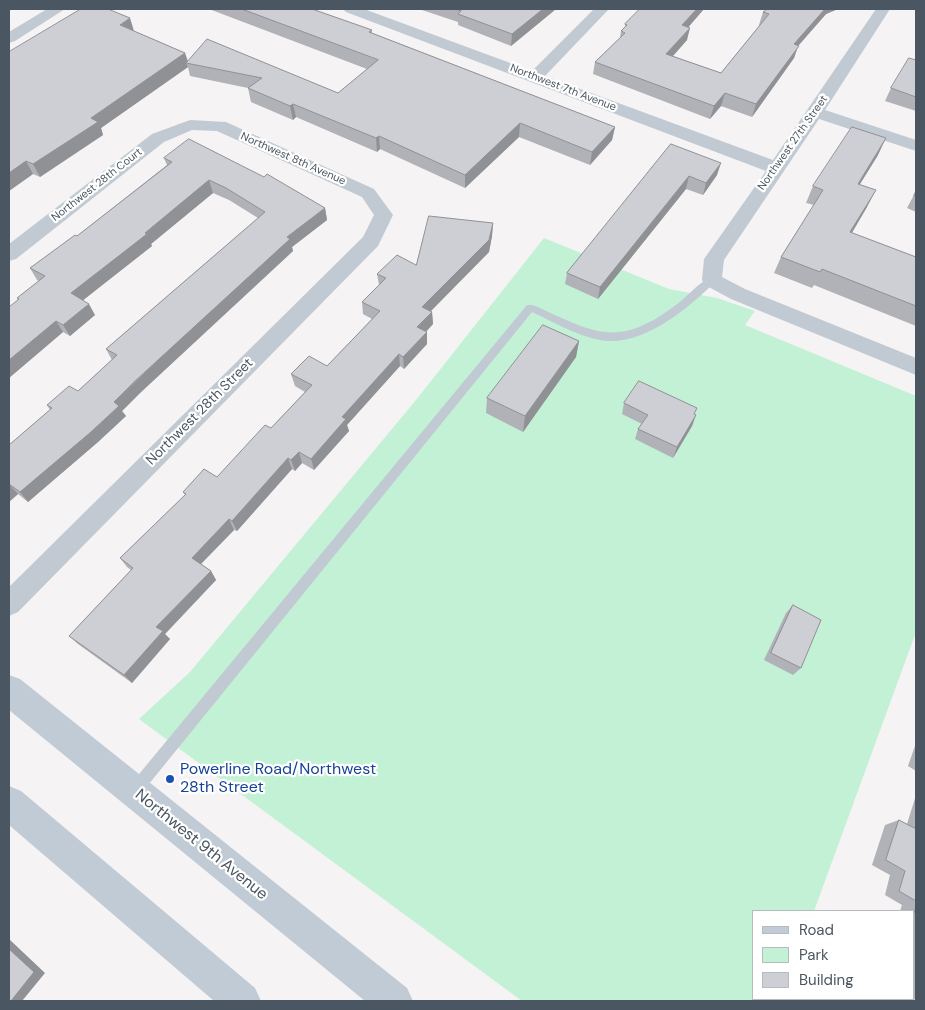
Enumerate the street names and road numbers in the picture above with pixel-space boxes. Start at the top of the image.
street label: Northwest 7th Avenue [508,62,618,114]
street label: Northwest 27th Street [755,93,831,193]
street label: Northwest 8th Avenue [239,130,347,188]
street label: Northwest 28th Court [49,146,145,224]
street label: Northwest 28th Street [143,355,257,469]
street label: Northwest 9th Avenue [131,786,271,904]

